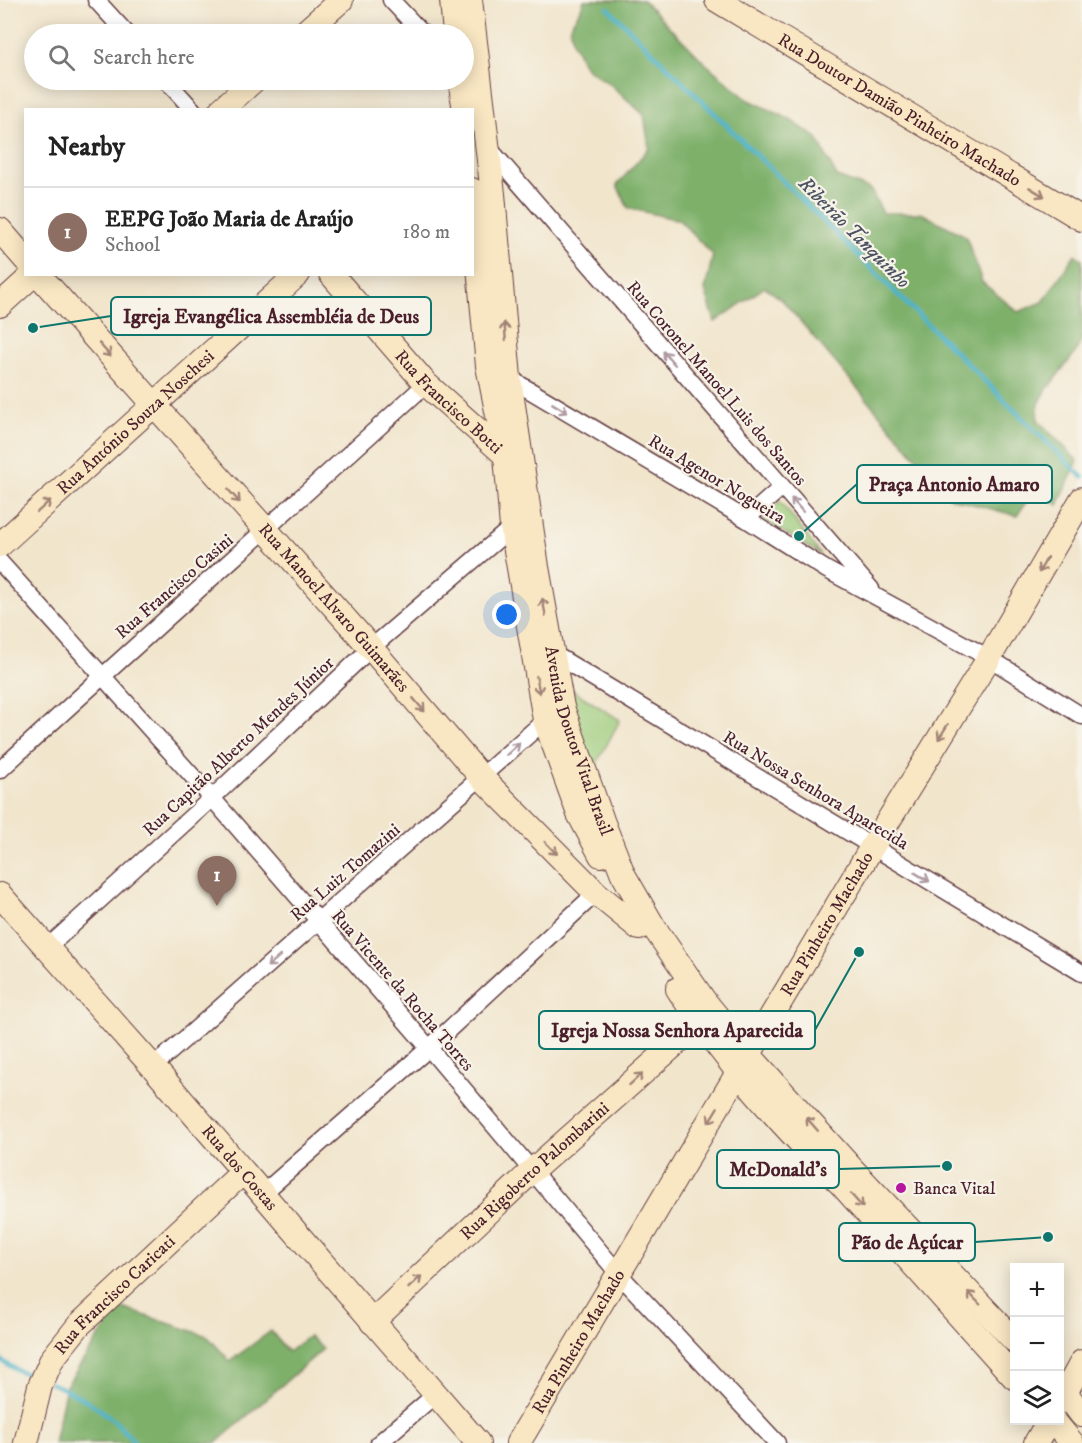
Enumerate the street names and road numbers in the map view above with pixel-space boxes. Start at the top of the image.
street label: Rua Doutor Damião Pinheiro Machado [774,29,1025,192]
street label: Rua Coronel Manoel Luis dos Santos [621,277,811,490]
street label: Rua António Souza Noschesi [53,346,219,500]
street label: Rua Francisco Botti [390,346,507,459]
street label: Rua Agenor Nogueira [644,430,789,530]
street label: Rua Manoel Alvaro Guimarães [253,519,414,697]
street label: Rua Francisco Casini [111,530,238,644]
street label: Avenida Doutor Vital Brasil [539,644,617,839]
street label: Rua Capitão Alberto Mendes Júnior [138,652,339,841]
street label: Rua Nossa Senhora Aparecida [719,727,913,855]
street label: Rua Luiz Tomazini [286,819,405,926]
street label: Rua Pinheiro Machado [776,848,879,1000]
street label: Rua Vicente da Rocha Torres [326,905,478,1076]
street label: Rua Rigoberto Palombarini [456,1098,614,1245]
street label: Rua dos Costas [196,1121,282,1215]
street label: Rua Francisco Caricati [50,1231,180,1359]
street label: Rua Pinheiro Machado [528,1266,631,1418]

